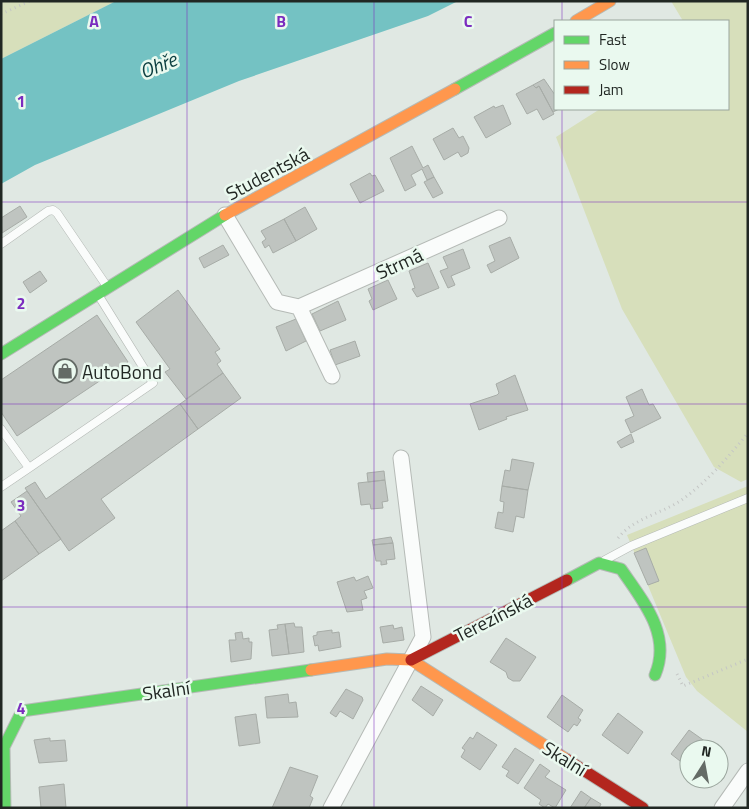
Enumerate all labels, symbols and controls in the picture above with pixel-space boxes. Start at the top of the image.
text: A [89,9,99,33]
text: B [276,9,286,33]
text: C [464,9,473,33]
legend [554,20,729,110]
text: Fast [599,28,627,51]
water label: Ohře [135,43,183,86]
text: Slow [599,53,630,76]
text: Jam [599,78,623,101]
text: 1 [17,89,25,113]
street label: Studentská [220,139,314,207]
street label: Strmá [371,240,428,286]
text: 2 [17,291,25,315]
place label: AutoBond [82,357,162,386]
shop icon: AutoBond [52,358,78,384]
text: 3 [17,493,25,517]
street label: Terezínská [449,585,538,649]
street label: Skalní [140,672,193,708]
text: 4 [17,696,26,720]
street label: Skalní [537,733,594,784]
north arrow [679,739,729,789]
text: N [700,740,713,762]

